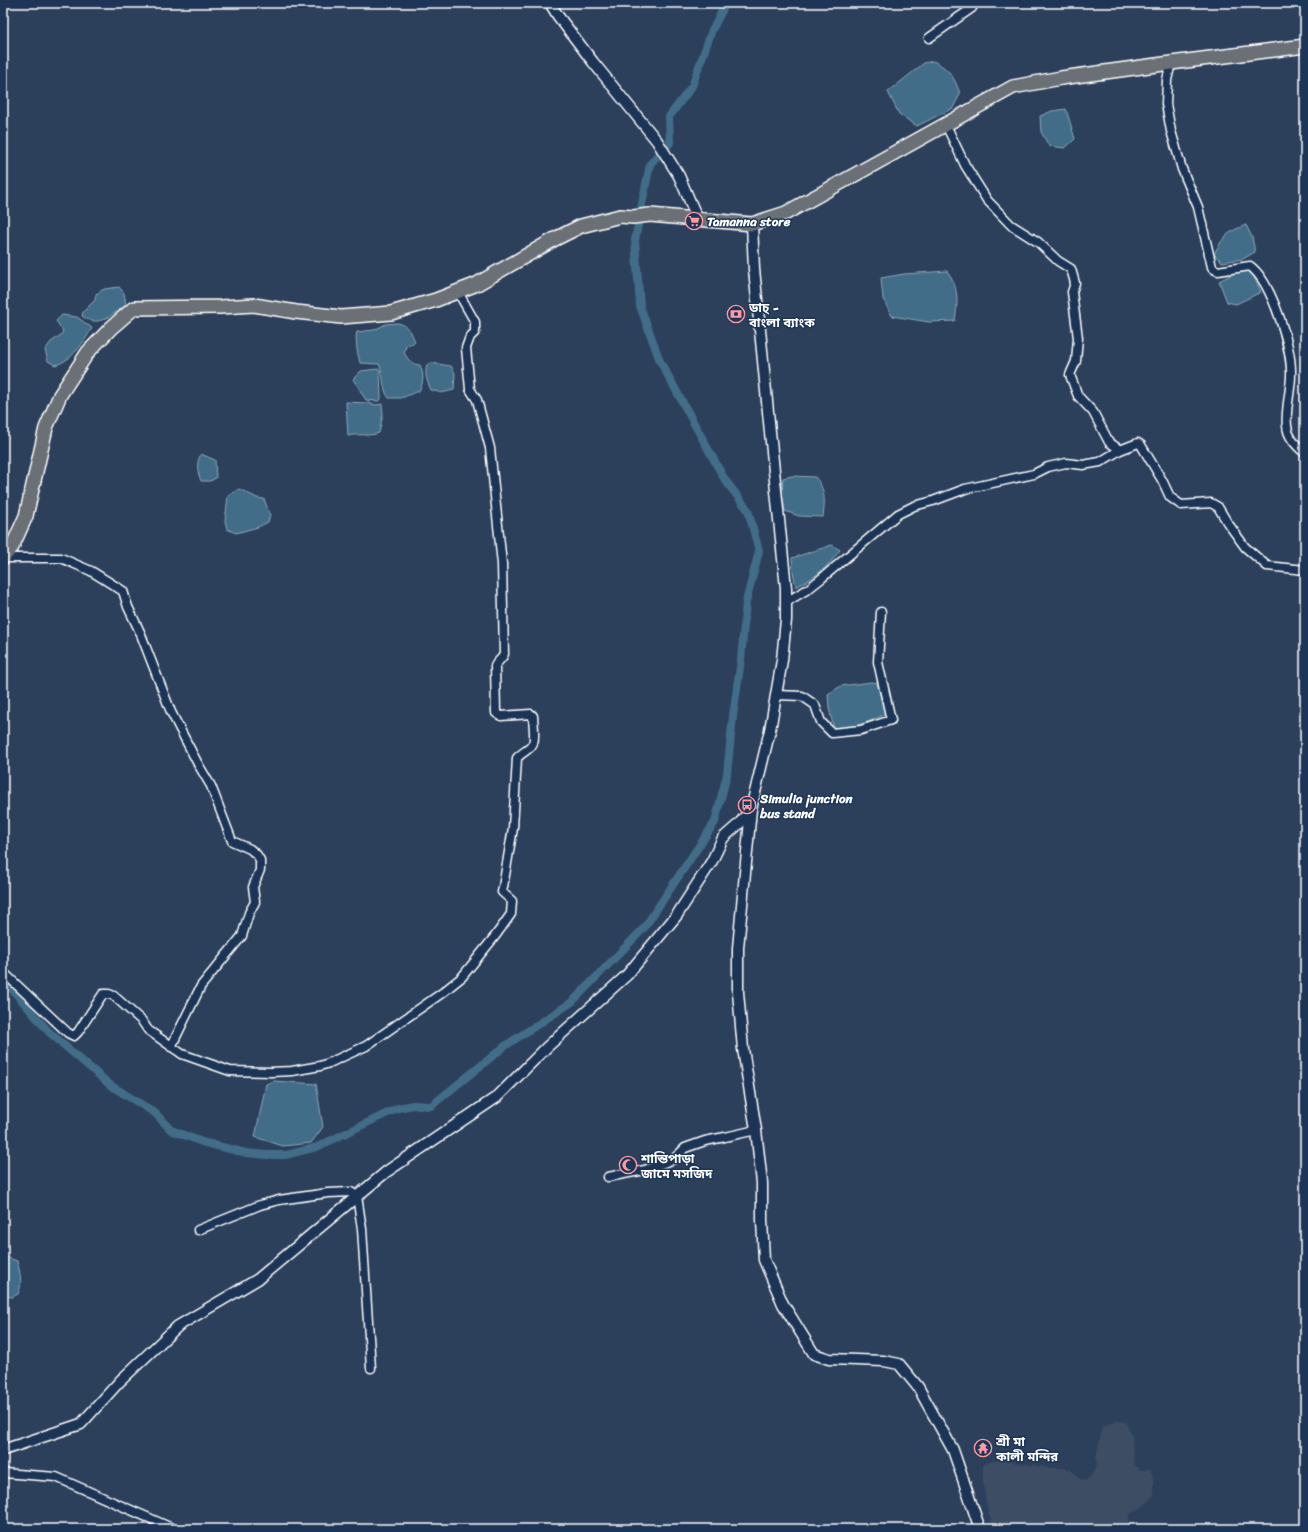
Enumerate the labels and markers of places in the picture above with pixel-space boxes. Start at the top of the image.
place label: Tamanna store [707,210,791,233]
supermarket icon: Tamanna store [684,211,704,231]
place label: ডাচ্ - বাংলা ব্যাংক [748,296,815,334]
bank icon: ডাচ্ - বাংলা ব্যাংক [726,304,746,324]
place label: Simulia junction bus stand [759,787,854,825]
bus stop icon: Simulia junction bus stand [737,795,757,815]
place label: শান্তিপাড়া জামে মসজিদ [640,1147,713,1185]
mosque icon: শান্তিপাড়া জামে মসজিদ [618,1155,638,1175]
place label: শ্রী মা কালী মন্দির [995,1430,1058,1468]
temple icon: শ্রী মা কালী মন্দির [973,1438,993,1458]

